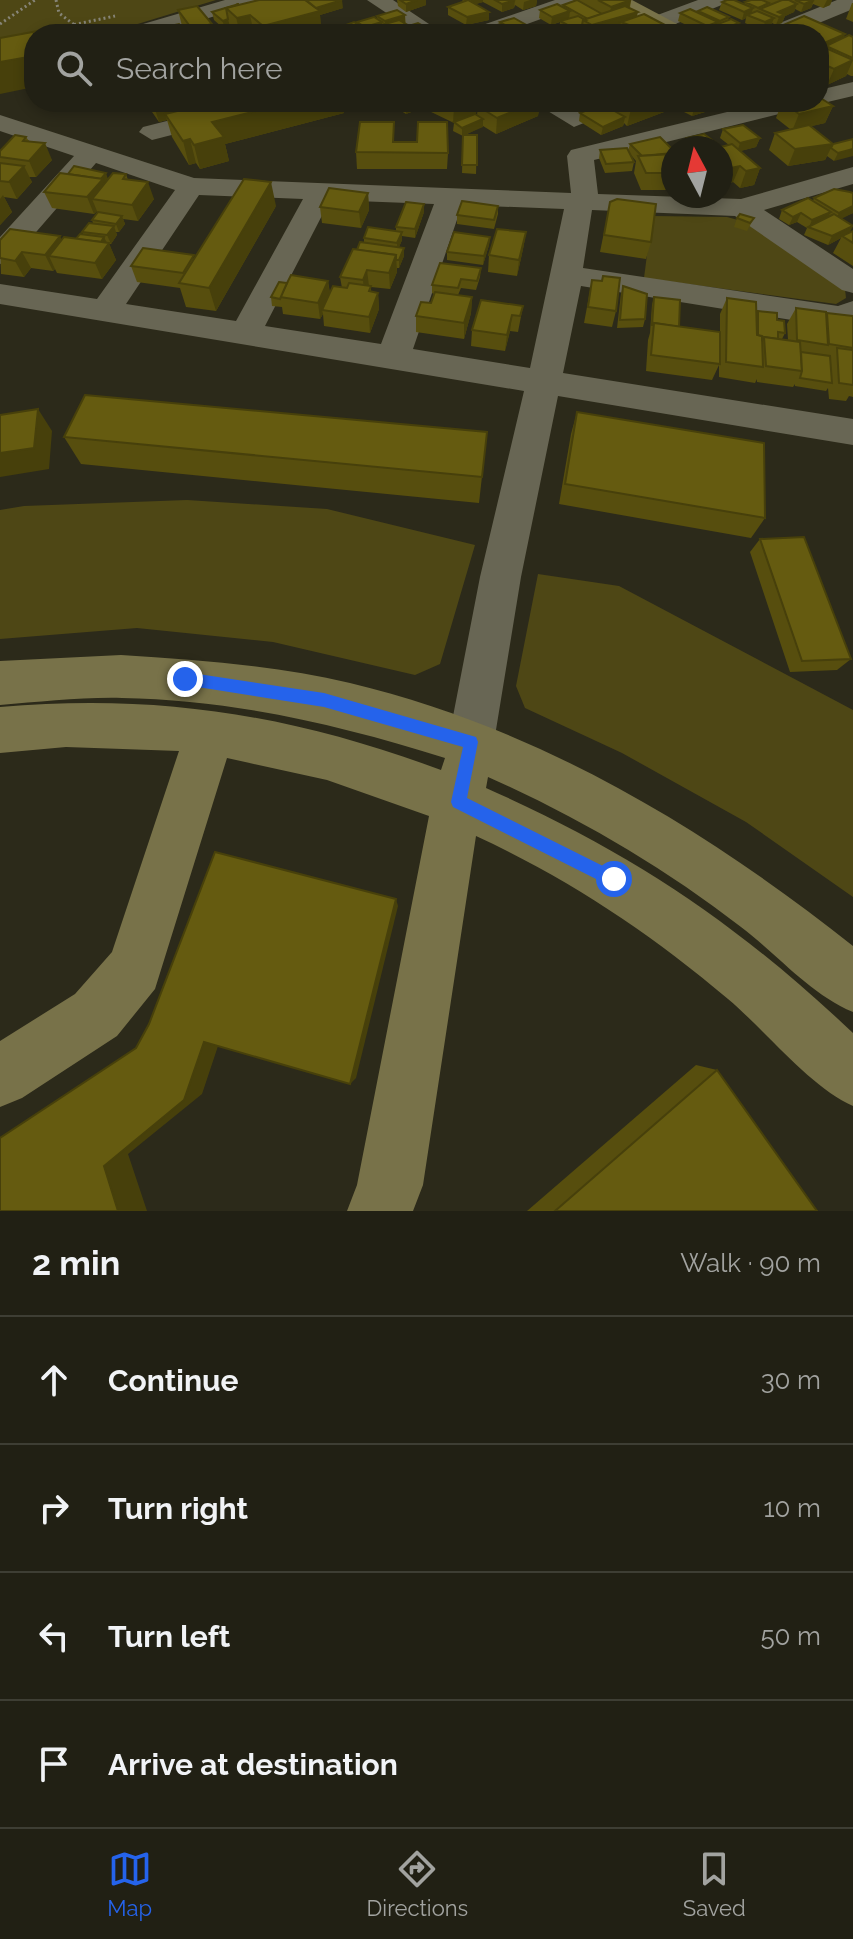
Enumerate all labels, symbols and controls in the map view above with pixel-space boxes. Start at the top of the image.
search box [24,24,829,112]
icon: search [52,46,96,90]
text: Search here [116,51,283,86]
north arrow [661,136,733,208]
route end [167,661,203,697]
route start [596,861,632,897]
text: 2 min [32,1243,120,1283]
text: Walk · 90 m [680,1248,821,1278]
icon: ahead [32,1358,76,1402]
text: Continue [108,1363,239,1398]
text: 30 m [761,1365,821,1395]
icon: right [32,1486,76,1530]
text: Turn right [108,1491,248,1526]
text: 10 m [763,1493,821,1523]
icon: left [32,1614,76,1658]
text: Turn left [108,1619,230,1654]
text: 50 m [760,1621,821,1651]
icon: arrive [32,1742,76,1786]
text: Arrive at destination [108,1747,398,1782]
tab: Map [107,1847,152,1921]
tab: Directions [367,1847,468,1921]
tab: Saved [683,1847,746,1921]

